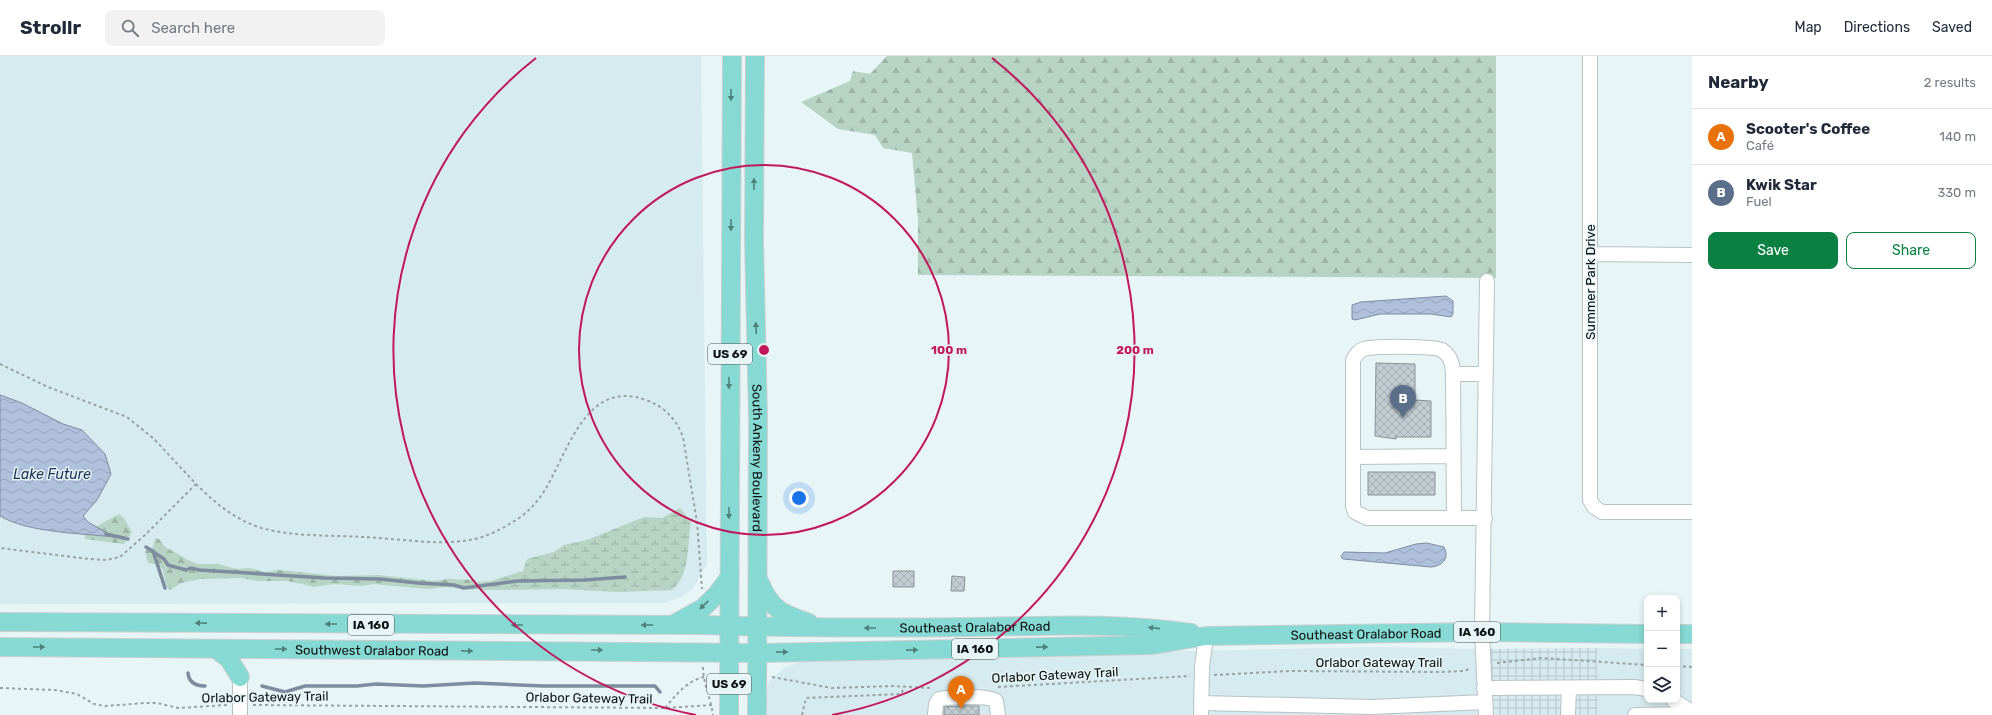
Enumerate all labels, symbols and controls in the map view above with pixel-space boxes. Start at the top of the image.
search box [105,10,385,46]
text: Strollr [20,16,81,39]
icon: search [119,17,141,39]
text: Search here [151,19,235,37]
text: Map [1795,19,1822,36]
text: Directions [1844,19,1910,36]
text: Saved [1932,19,1972,36]
text: Nearby [1708,72,1769,92]
text: 2 results [1924,75,1976,90]
one-way arrow [728,89,735,101]
text: Scooter's Coffee [1746,120,1870,138]
text: A [1716,129,1726,144]
text: 140 m [1939,129,1976,144]
text: Café [1746,138,1774,153]
text: Kwik Star [1746,176,1817,194]
one-way arrow [751,177,757,190]
text: B [1716,185,1726,200]
text: 330 m [1937,185,1976,200]
text: Fuel [1746,194,1772,209]
one-way arrow [728,219,734,232]
street label: Summer Park Drive [1583,224,1598,340]
button: Save [1708,232,1838,269]
button: Share [1846,232,1976,269]
one-way arrow [753,322,760,334]
centre of rings [757,343,771,357]
text: 100 m [931,343,967,357]
text: 200 m [1116,343,1154,357]
road number: US 69 [708,344,752,364]
one-way arrow [726,377,732,390]
street label: South Ankeny Boulevard [750,384,766,532]
pin: B [1390,385,1416,418]
water label: Lake Future [13,466,91,483]
your location [789,488,809,508]
one-way arrow [726,507,732,520]
map controls [1644,595,1680,703]
button: + [1644,595,1680,631]
one-way arrow [699,601,709,610]
road number: IA 160 [348,615,394,635]
street label: Southeast Oralabor Road [899,618,1050,635]
one-way arrow [195,620,207,627]
one-way arrow [324,621,337,627]
one-way arrow [510,622,523,628]
one-way arrow [640,622,653,628]
road number: IA 160 [1454,622,1500,642]
one-way arrow [864,624,876,631]
one-way arrow [1148,625,1160,632]
street label: Southeast Oralabor Road [1291,625,1442,642]
button: − [1644,631,1680,667]
road number: IA 160 [952,639,998,659]
street label: Southwest Oralabor Road [295,642,449,658]
one-way arrow [33,644,46,650]
one-way arrow [1036,644,1048,651]
one-way arrow [275,646,288,652]
one-way arrow [461,647,473,654]
one-way arrow [591,647,603,654]
one-way arrow [906,647,919,653]
one-way arrow [776,649,788,656]
street label: Orlabor Gateway Trail [1316,655,1442,670]
street label: Orlabor Gateway Trail [991,664,1119,686]
button: layers [1644,667,1680,703]
road number: US 69 [707,674,751,694]
pin: A [948,676,974,709]
street label: Orlabor Gateway Trail [201,688,329,706]
street label: Orlabor Gateway Trail [525,689,653,707]

